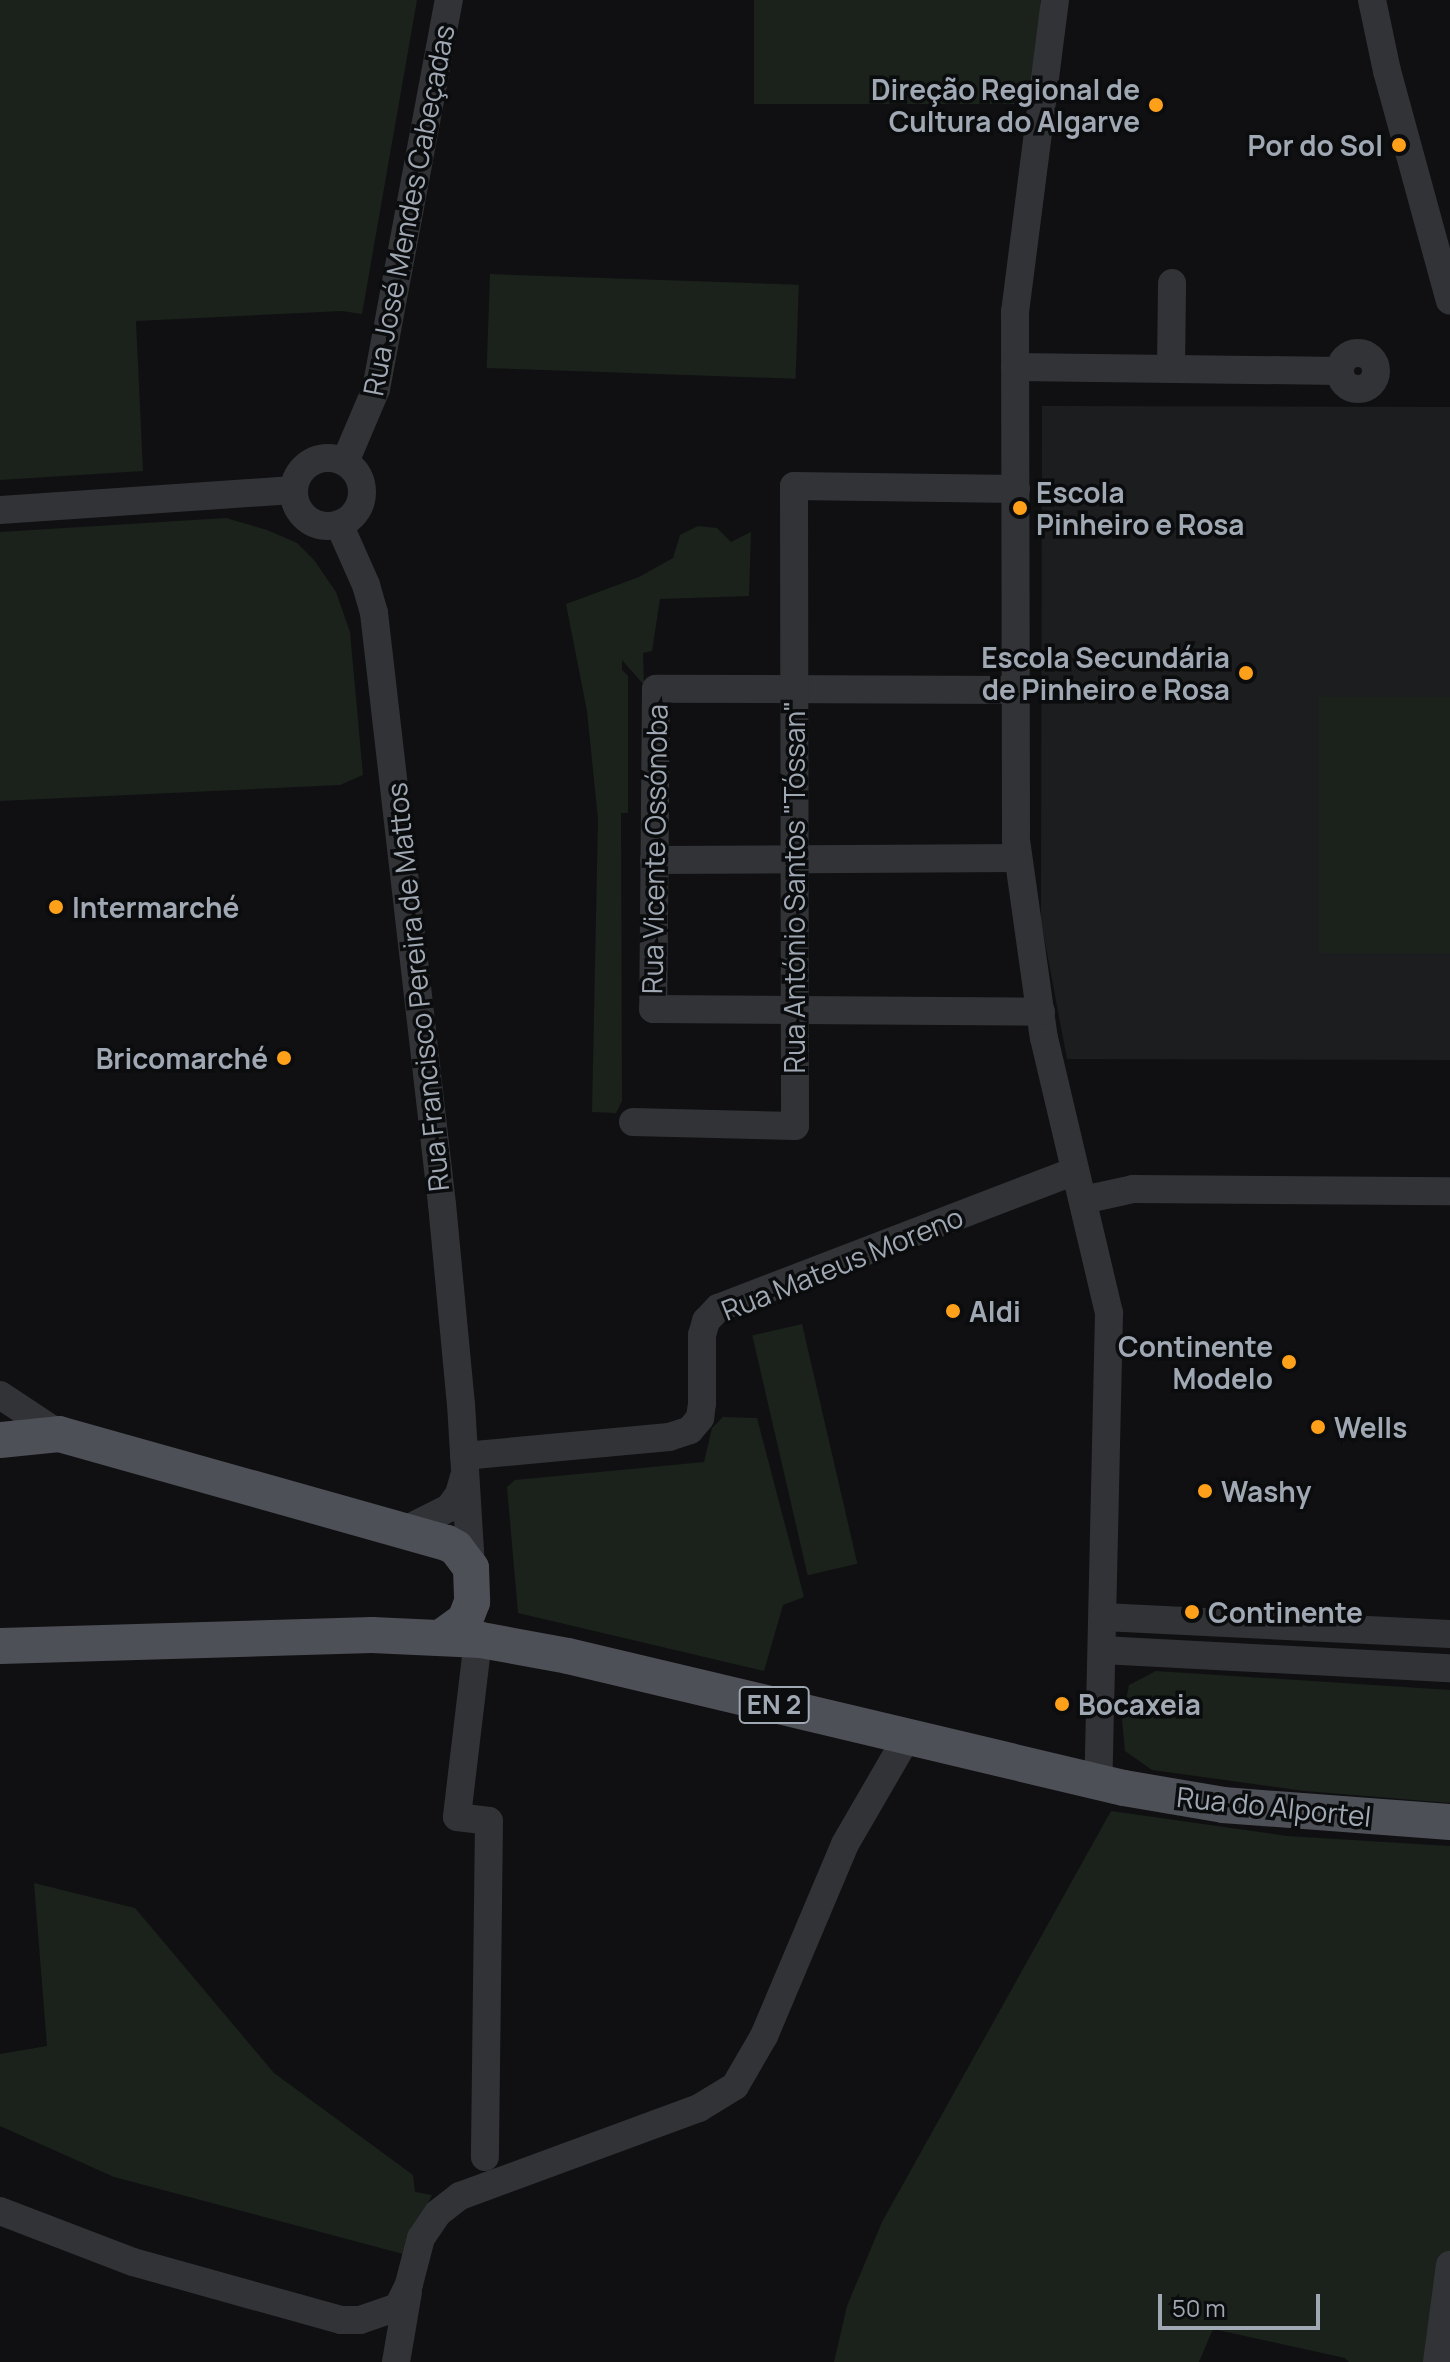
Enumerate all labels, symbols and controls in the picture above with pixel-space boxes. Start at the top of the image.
street label: Rua José Mendes Cabeçadas [356,22,460,398]
place label: Direção Regional de Cultura do Algarve [871,72,1140,138]
marker: Direção Regional de Cultura do Algarve [1147,96,1165,114]
place label: Por do Sol [1248,128,1383,162]
marker: Por do Sol [1390,136,1408,154]
place label: Escola Pinheiro e Rosa [1036,475,1244,541]
marker: Escola Pinheiro e Rosa [1011,499,1029,517]
place label: Escola Secundária de Pinheiro e Rosa [981,640,1230,706]
marker: Escola Secundária de Pinheiro e Rosa [1237,664,1255,682]
street label: Rua António Santos "Tóssan" [777,700,811,1074]
street label: Rua Vicente Ossónoba [635,704,673,994]
street label: Rua Francisco Pereira de Mattos [379,781,455,1193]
place label: Intermarché [72,890,239,924]
marker: Intermarché [47,898,65,916]
place label: Bricomarché [96,1041,268,1075]
marker: Bricomarché [275,1049,293,1067]
street label: Rua Mateus Moreno [716,1199,968,1327]
place label: Aldi [969,1294,1021,1328]
marker: Aldi [944,1302,962,1320]
place label: Continente Modelo [1118,1329,1273,1395]
marker: Continente Modelo [1280,1353,1298,1371]
place label: Wells [1334,1410,1407,1444]
marker: Wells [1309,1418,1327,1436]
place label: Washy [1221,1474,1312,1508]
marker: Washy [1196,1482,1214,1500]
place label: Continente [1208,1595,1363,1629]
marker: Continente [1183,1603,1201,1621]
road number: EN 2 [738,1683,810,1727]
place label: Bocaxeia [1078,1687,1201,1721]
marker: Bocaxeia [1053,1695,1071,1713]
street label: Rua do Alportel [1175,1779,1373,1833]
scale bar [1162,2278,1324,2328]
text: 50 m [1172,2291,1226,2324]

